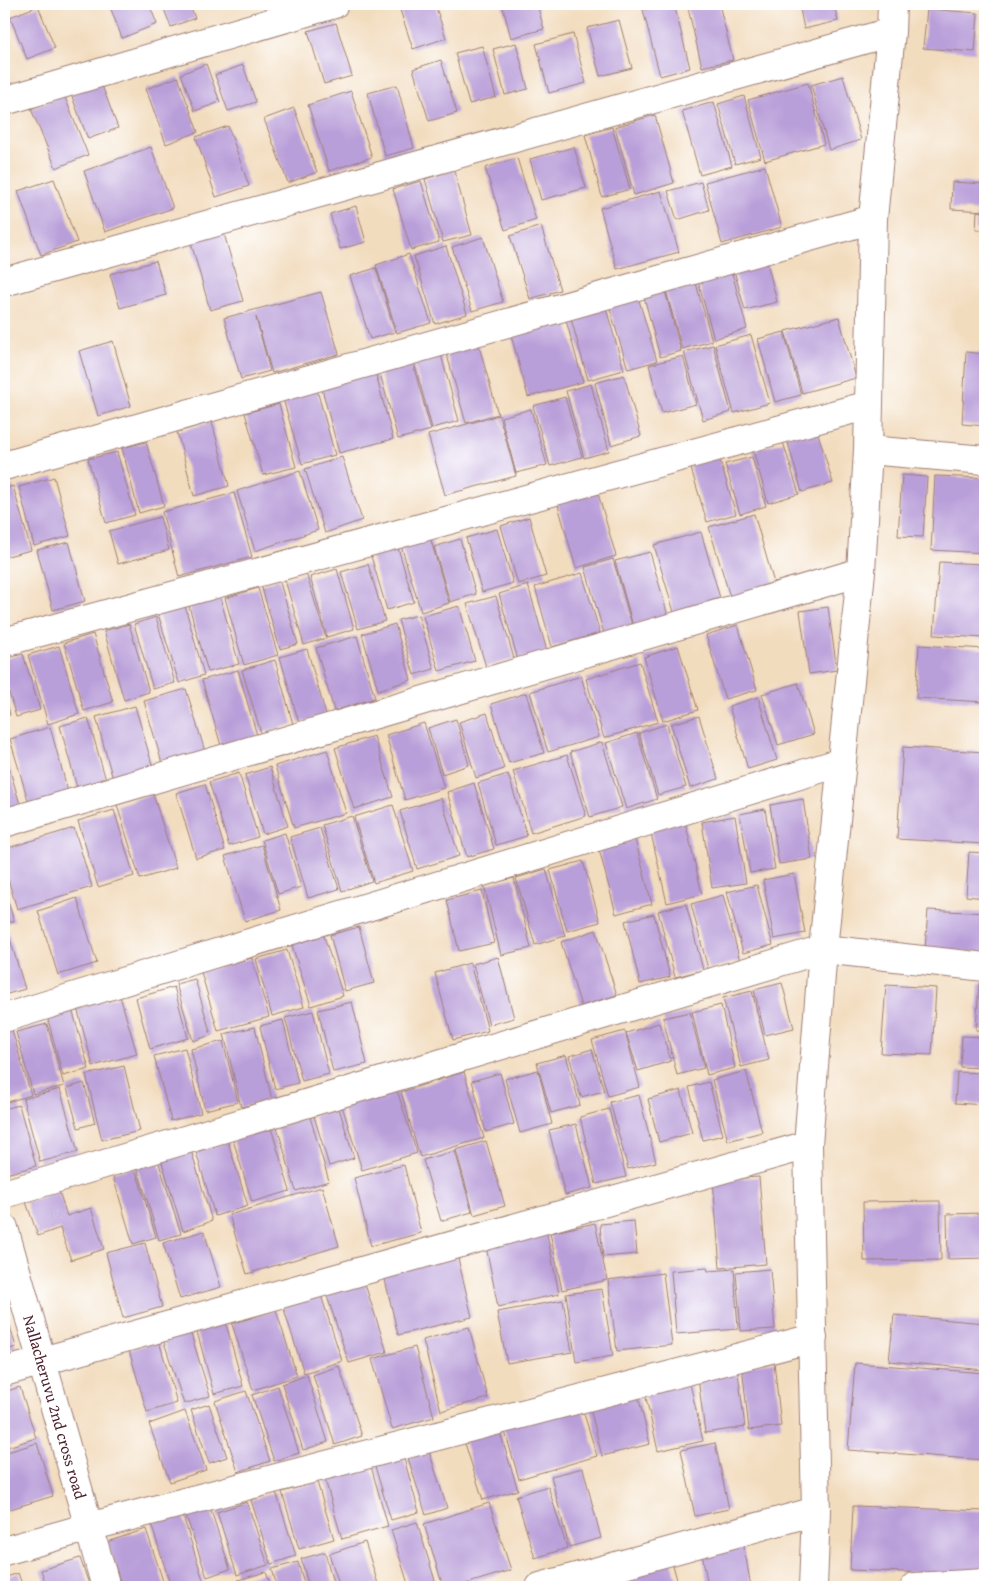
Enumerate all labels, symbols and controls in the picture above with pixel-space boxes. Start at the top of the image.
street label: Nallacheruvu 2nd cross road [17,1312,93,1502]

